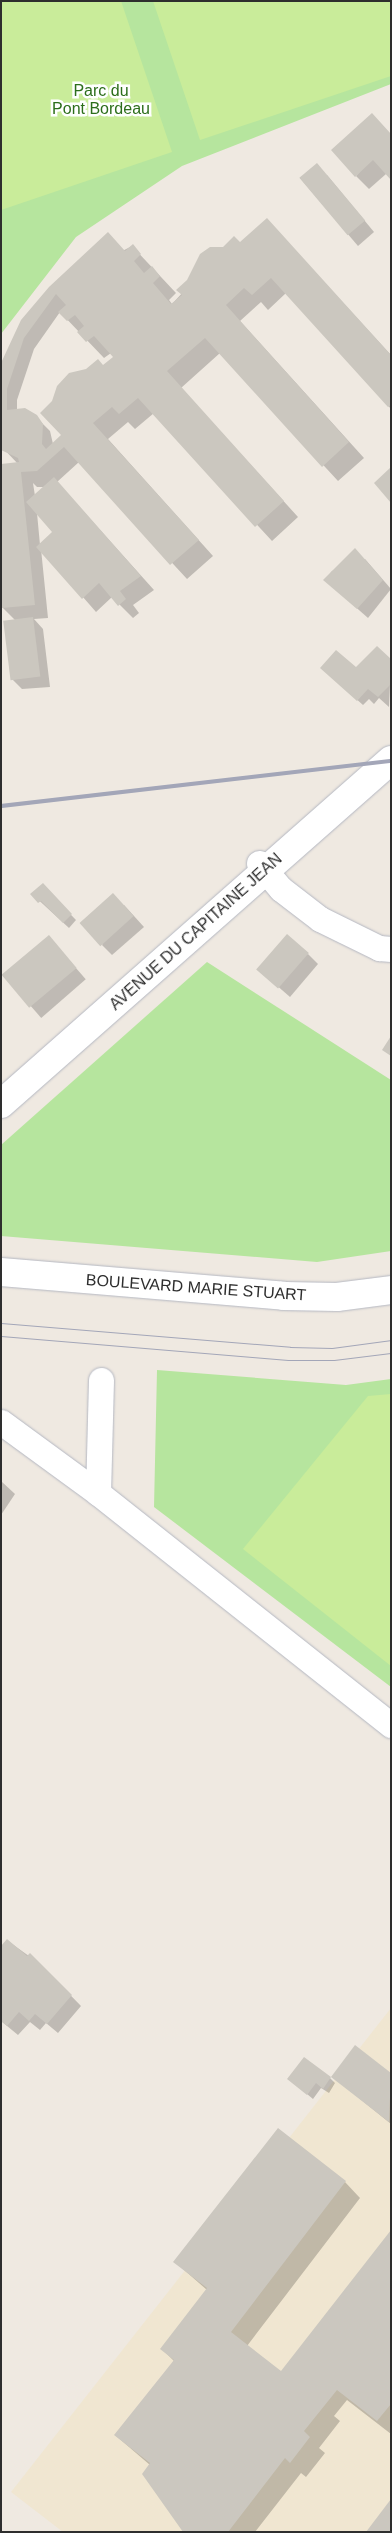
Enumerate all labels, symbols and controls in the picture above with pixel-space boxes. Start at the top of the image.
park label: Parc du Pont Bordeau [52,81,150,119]
street label: AVENUE DU CAPITAINE JEAN [106,850,286,1014]
street label: BOULEVARD MARIE STUART [85,1271,307,1305]

